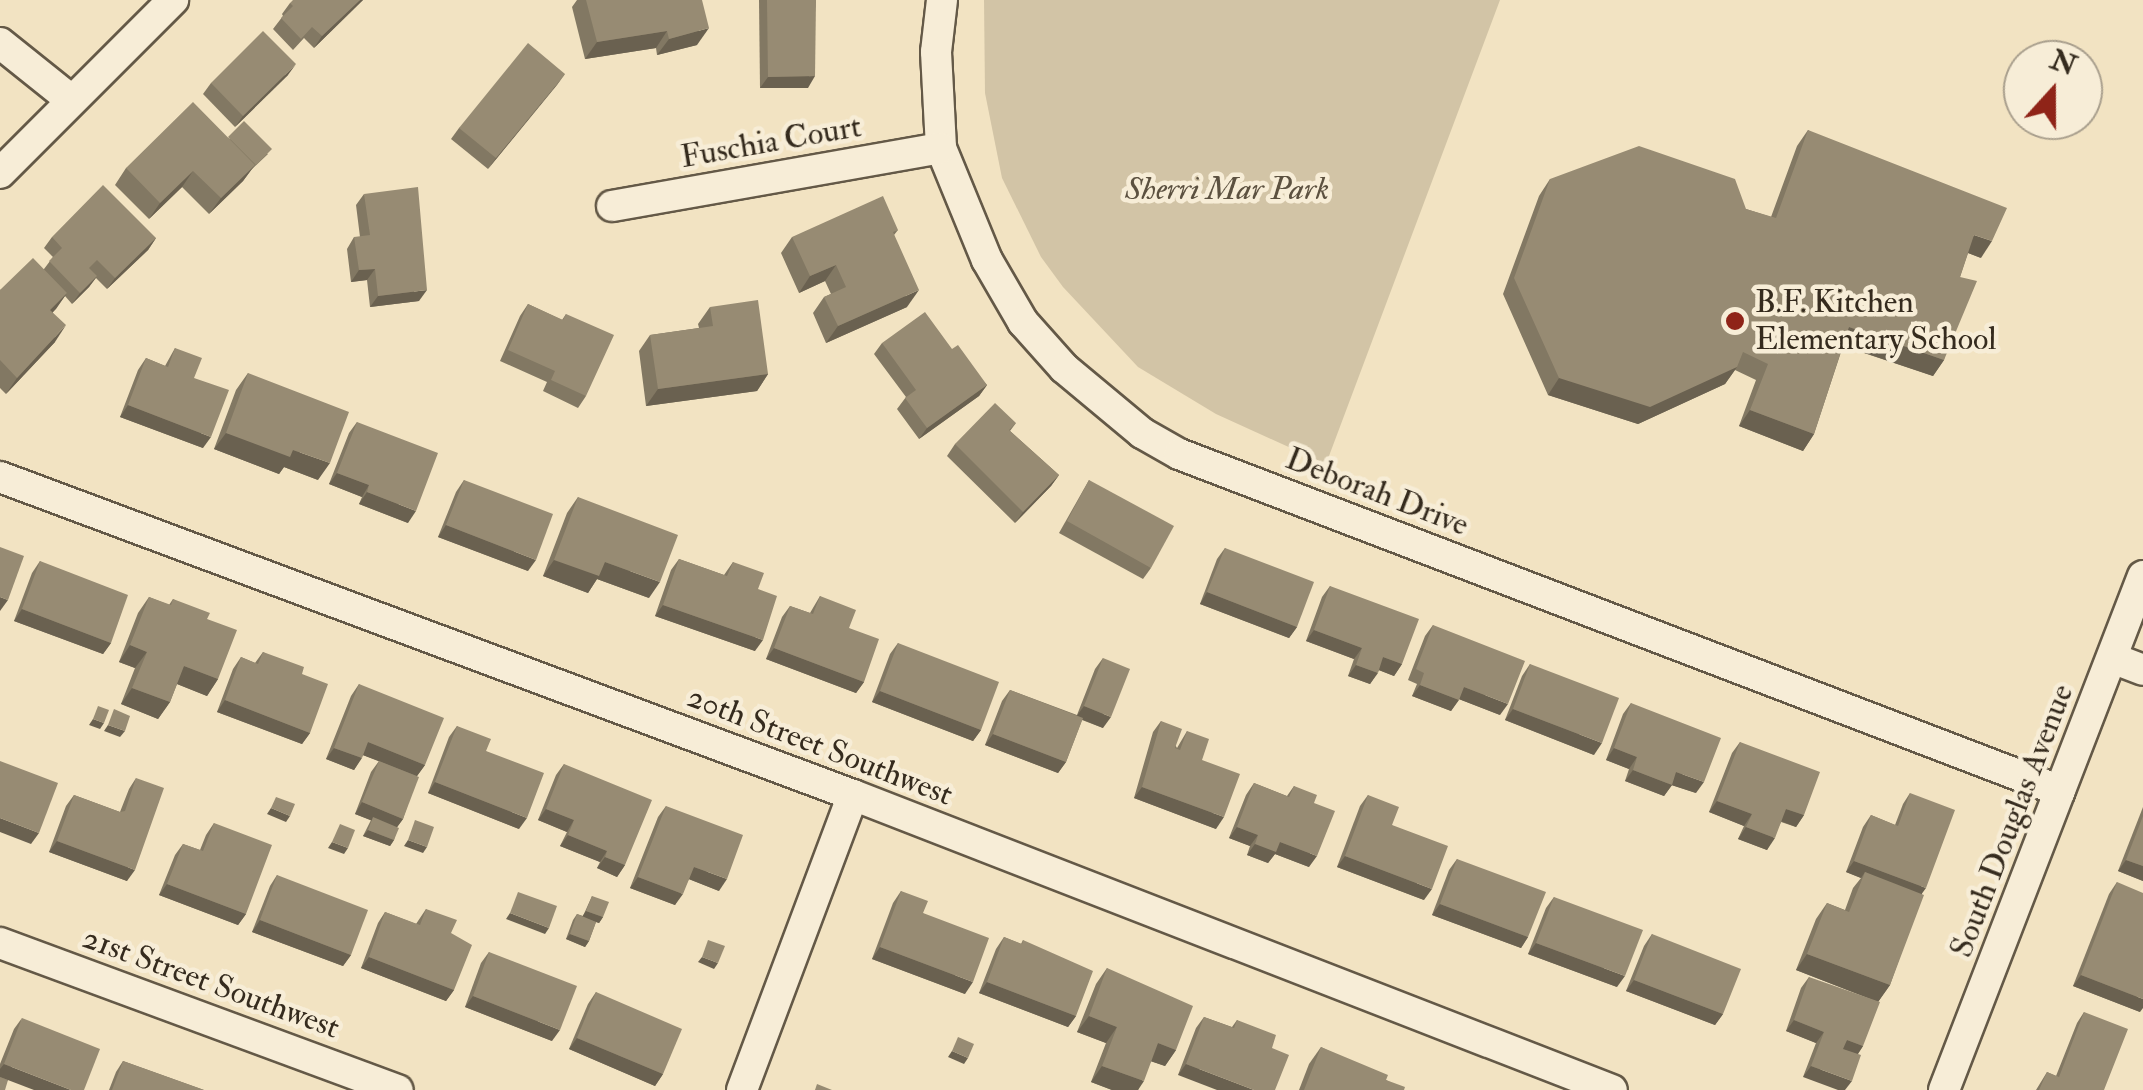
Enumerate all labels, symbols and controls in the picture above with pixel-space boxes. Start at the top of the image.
north arrow [2003,40,2103,140]
text: N [2045,43,2081,84]
street label: Fuschia Court [678,107,864,177]
park label: Sherri Mar Park [1125,170,1329,208]
place label: B.F. Kitchen Elementary School [1755,284,1997,359]
marker: B.F. Kitchen Elementary School [1724,310,1746,332]
street label: Deborah Drive [1280,440,1474,544]
street label: 20th Street Southwest [682,678,958,814]
street label: South Douglas Avenue [1942,679,2082,963]
street label: 21st Street Southwest [77,919,345,1047]

